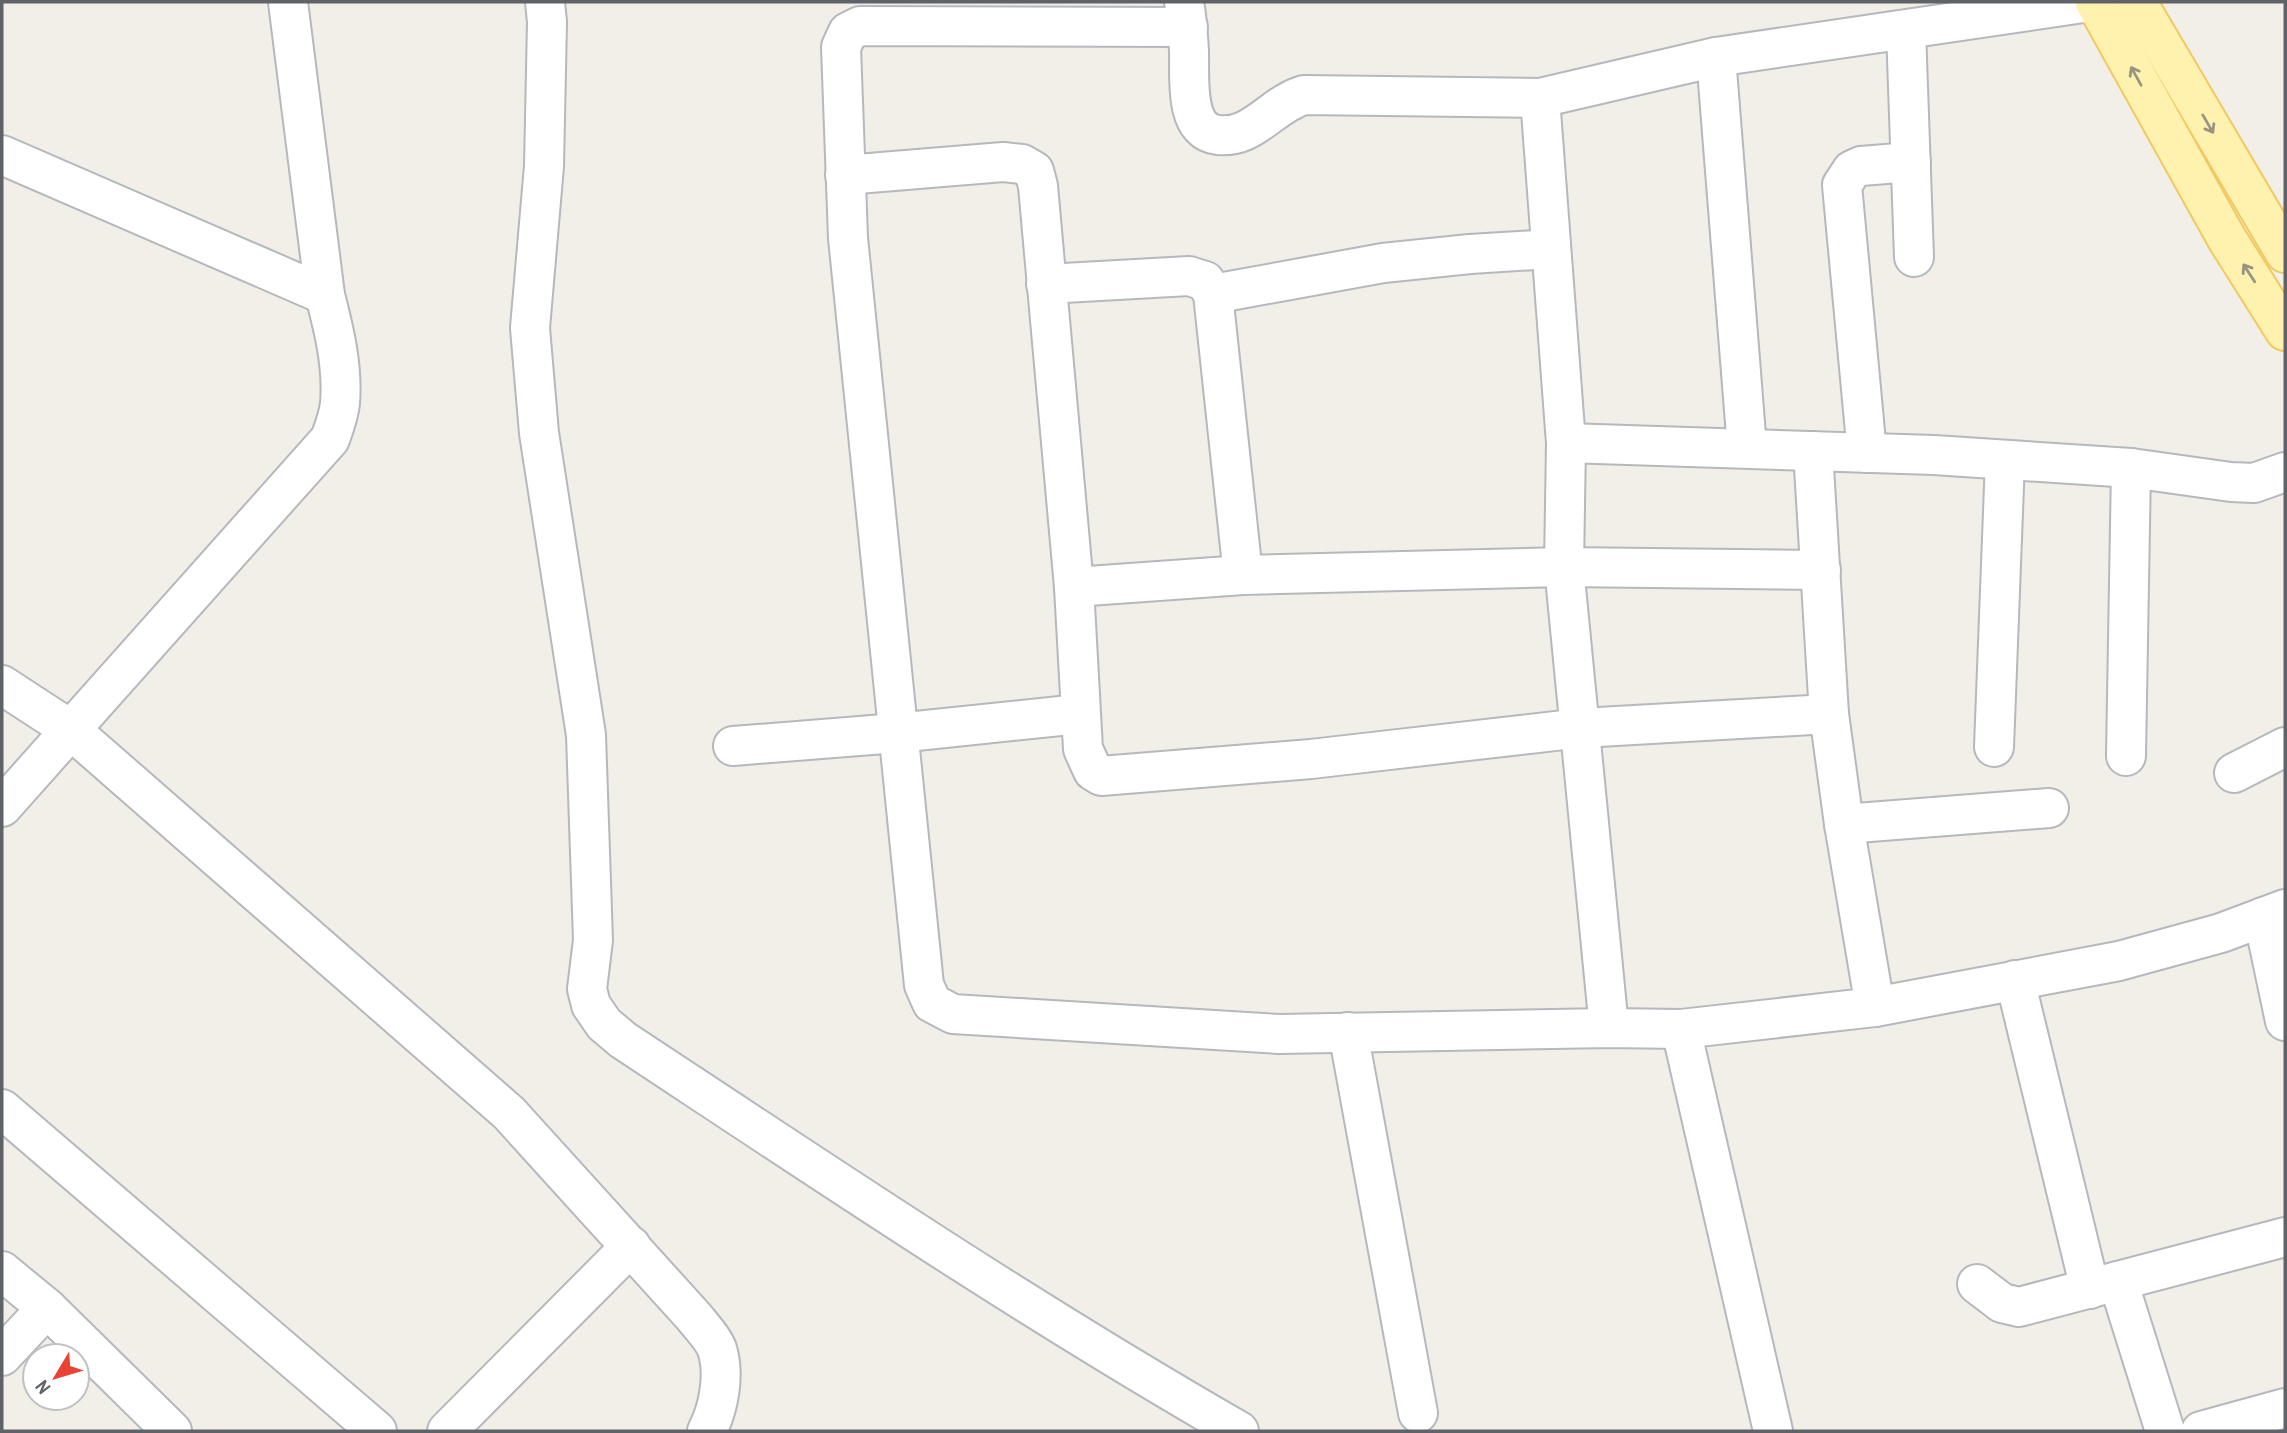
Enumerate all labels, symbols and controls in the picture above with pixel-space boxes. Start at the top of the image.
one-way arrow [2128,66,2142,87]
one-way arrow [2201,114,2215,134]
one-way arrow [2241,264,2255,284]
north arrow [21,1342,91,1412]
text: N [29,1375,56,1400]

